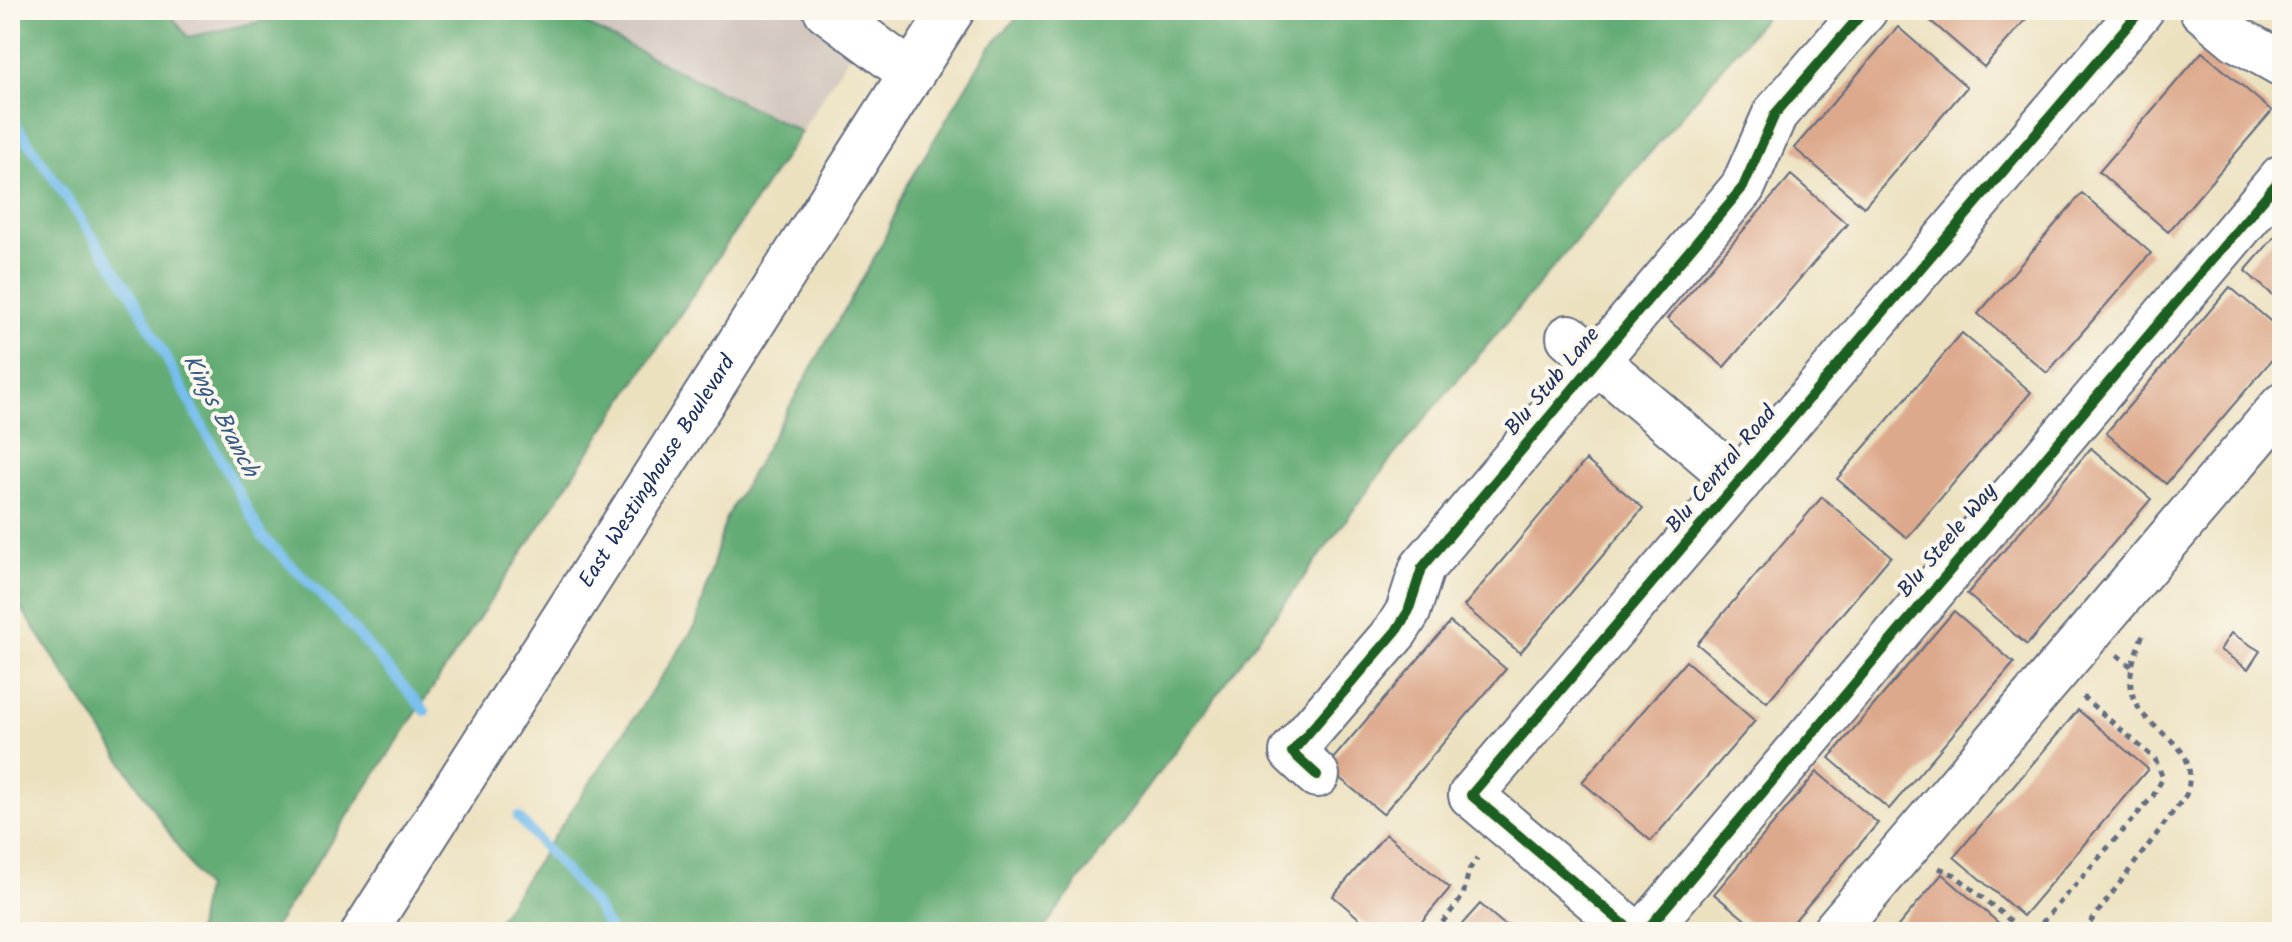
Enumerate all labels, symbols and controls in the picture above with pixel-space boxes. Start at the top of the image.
street label: Blu Stub Lane [1497,319,1610,445]
water label: Kings Branch [171,347,270,487]
street label: East Westinghouse Boulevard [570,347,746,595]
street label: Blu Central Road [1658,397,1787,542]
street label: Blu Steele Way [1889,475,2007,606]

